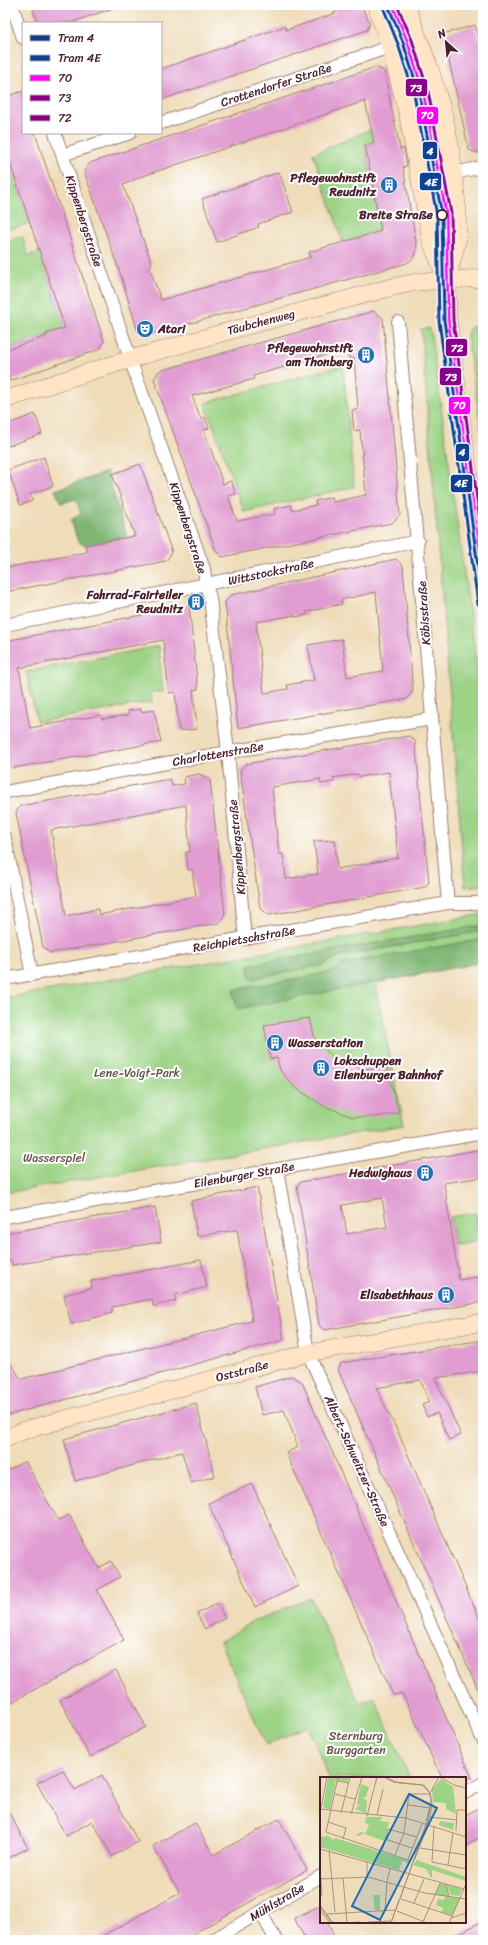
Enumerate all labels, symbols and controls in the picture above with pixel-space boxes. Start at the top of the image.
legend [22,22,162,134]
north arrow [426,22,466,62]
text: N [433,23,450,44]
text: Tram 4 [58,27,95,49]
text: Tram 4E [58,47,102,69]
street label: Crottendorfer Straße [218,57,334,113]
text: 70 [58,67,73,89]
line badge: 73 [405,78,428,97]
text: 73 [410,79,423,98]
text: 73 [58,87,72,109]
line badge: 70 [416,106,439,125]
text: 70 [420,106,434,125]
text: 72 [58,107,72,129]
line badge: 4 [422,141,438,160]
text: 4 [426,142,434,161]
place label: Pflegewohnstift Reudnitz [290,167,377,203]
street label: Kippenbergstraße [59,172,109,270]
line badge: 4E [419,172,442,191]
text: 4E [424,173,438,192]
building icon: Pflegewohnstift Reudnitz [379,175,399,195]
place label: Breite Straße [359,204,434,226]
marker: Breite Straße [436,209,448,221]
street label: Täubchenweg [224,302,298,342]
place label: Atari [157,318,186,340]
theatre icon: Atari [135,319,155,339]
place label: Pflegewohnstift am Thonberg [267,337,354,373]
line badge: 72 [445,338,468,357]
text: 72 [451,339,464,358]
building icon: Pflegewohnstift am Thonberg [356,345,376,365]
line badge: 73 [439,367,462,386]
text: 73 [445,368,458,387]
line badge: 70 [448,396,471,415]
text: 70 [452,396,466,415]
line badge: 4 [455,443,470,462]
text: 4 [458,443,466,462]
line badge: 4E [450,474,473,493]
text: 4E [454,474,468,493]
street label: Kippenbergstraße [163,479,213,577]
street label: Wittstockstraße [226,552,316,592]
street label: Köbisstraße [411,580,437,646]
place label: Fahrrad-Fairteiler Reudnitz [86,584,184,620]
building icon: Fahrrad-Fairteiler Reudnitz [186,592,206,612]
street label: Charlottenstraße [171,735,265,773]
street label: Kippenbergstraße [222,798,252,896]
street label: Reichpietschstraße [191,919,297,959]
place label: Wasserstation [288,1032,363,1054]
building icon: Wasserstation [265,1033,285,1053]
place label: Lokschuppen Eilenburger Bahnhof [334,1050,444,1086]
building icon: Lokschuppen Eilenburger Bahnhof [311,1058,331,1078]
park label: Lene-Voigt-Park [94,1062,181,1084]
park label: Wasserspiel [23,1147,86,1169]
street label: Eilenburger Straße [192,1155,296,1195]
place label: Hedwighaus [348,1162,412,1184]
building icon: Hedwighaus [415,1163,435,1183]
place label: Elisabethhaus [360,1284,433,1306]
building icon: Elisabethhaus [436,1285,456,1305]
street label: Oststraße [213,1353,271,1389]
street label: Albert-Schweitzer-Straße [318,1390,396,1531]
park label: Sternburg Burggarten [326,1725,386,1761]
inset map [320,1777,466,1923]
street label: Mühlstraße [245,1877,309,1927]

